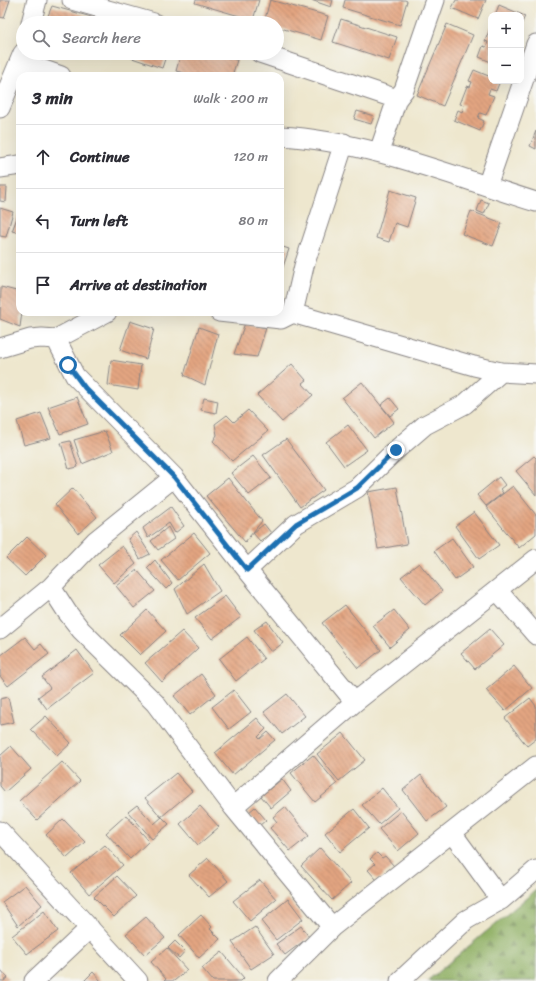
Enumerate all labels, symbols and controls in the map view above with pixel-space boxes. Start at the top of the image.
map controls [488,12,524,84]
button: + [488,12,524,48]
search box [16,16,284,60]
text: Search here [62,25,141,51]
icon: search [30,27,52,49]
button: − [488,48,524,84]
text: 3 min [32,83,73,113]
text: Walk · 200 m [193,87,268,110]
text: Continue [70,144,130,170]
text: 120 m [233,145,268,168]
icon: ahead [32,146,54,168]
text: Turn left [70,208,128,234]
text: 80 m [239,209,268,232]
icon: left [32,210,54,232]
text: Arrive at destination [70,272,207,298]
icon: arrive [32,274,54,296]
route start [59,356,77,374]
route end [387,441,405,459]

